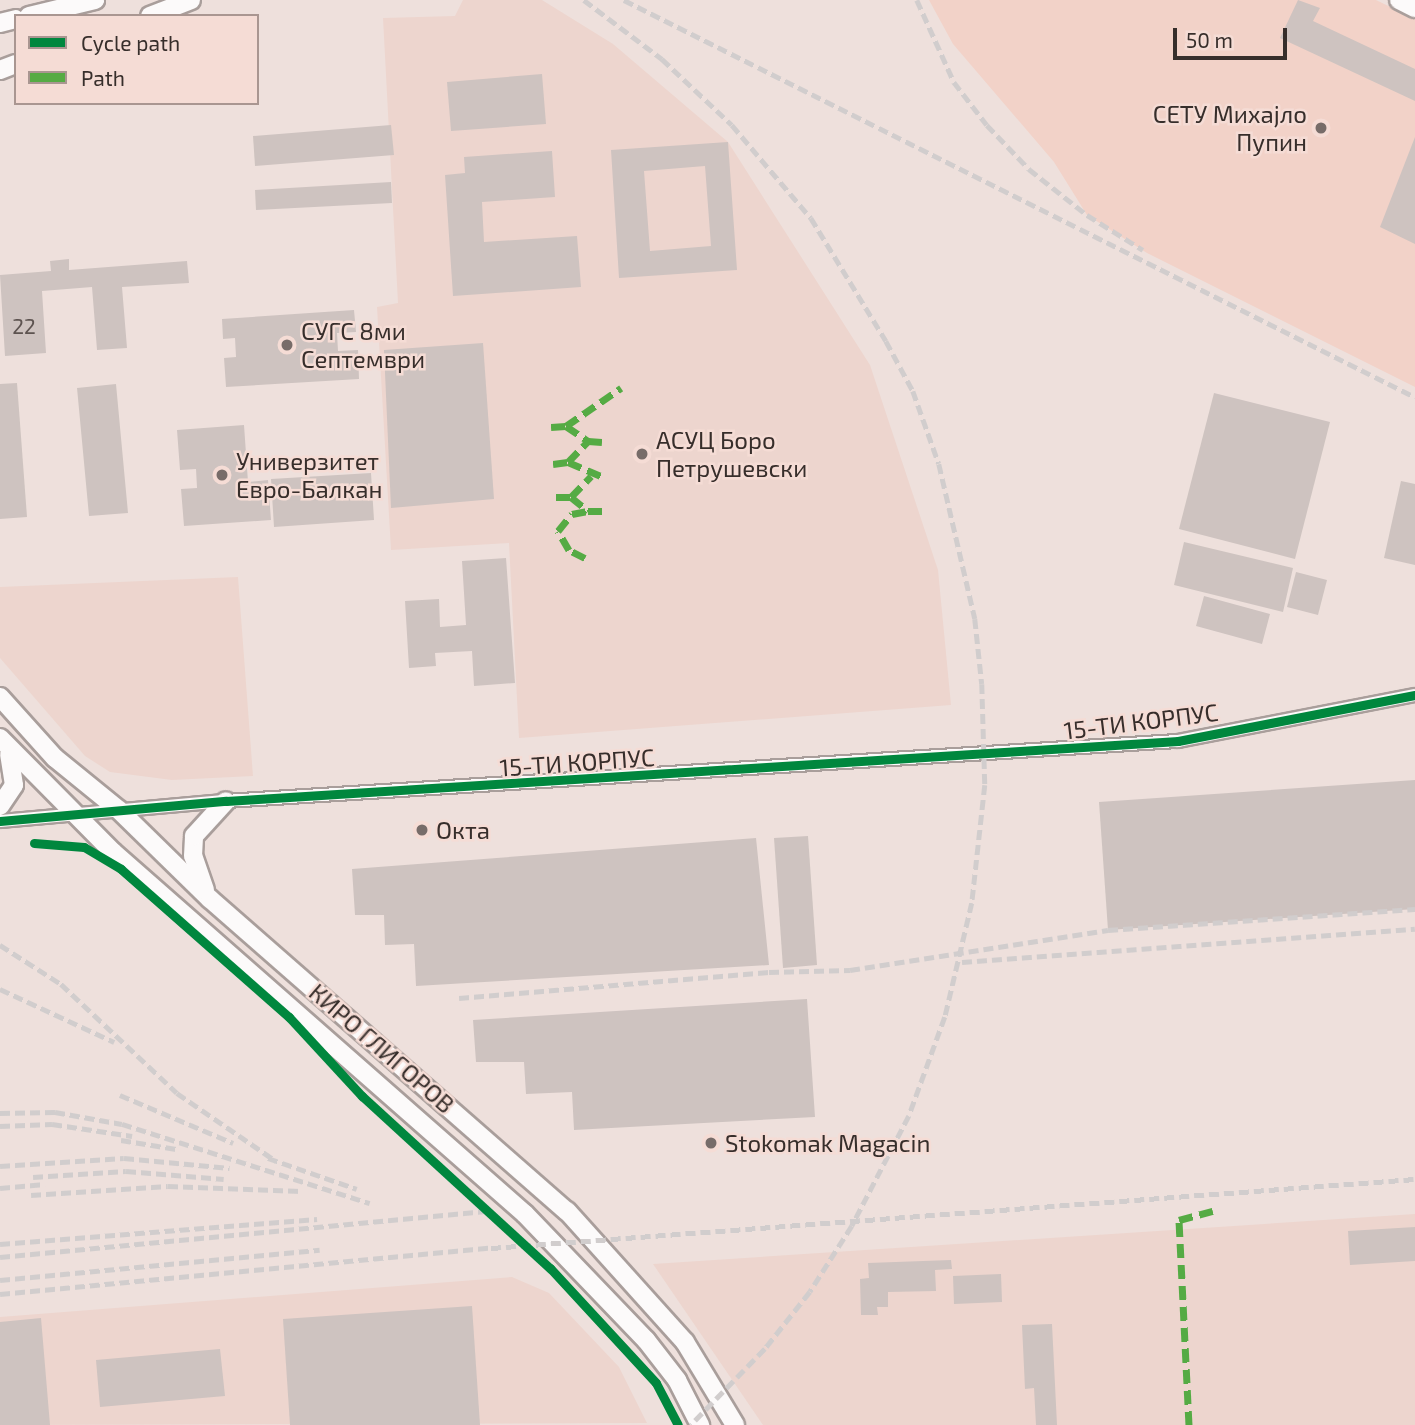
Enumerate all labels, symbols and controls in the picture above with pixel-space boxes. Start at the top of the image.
legend [14,14,259,105]
scale bar [1177,14,1291,58]
text: 50 m [1186,27,1233,52]
text: Cycle path [81,30,180,55]
text: Path [81,65,125,90]
place label: СЕТУ Михајло Пупин [1153,100,1307,156]
marker: СЕТУ Михајло Пупин [1313,120,1329,136]
house number: 22 [12,313,36,339]
place label: СУГС 8ми Септември [301,317,425,373]
marker: СУГС 8ми Септември [279,337,295,353]
place label: АСУЦ Боро Петрушевски [656,426,807,482]
marker: АСУЦ Боро Петрушевски [634,446,650,462]
place label: Универзитет Евро-Балкан [236,447,382,503]
marker: Универзитет Евро-Балкан [214,467,230,483]
street label: 15-ТИ КОРПУС [1062,697,1220,745]
street label: 15-ТИ КОРПУС [499,742,655,782]
place label: Окта [436,816,490,844]
marker: Окта [414,822,430,838]
street label: КИРО ГЛИГОРОВ [304,977,460,1119]
place label: Stokomak Magacin [725,1129,931,1157]
marker: Stokomak Magacin [703,1135,719,1151]

